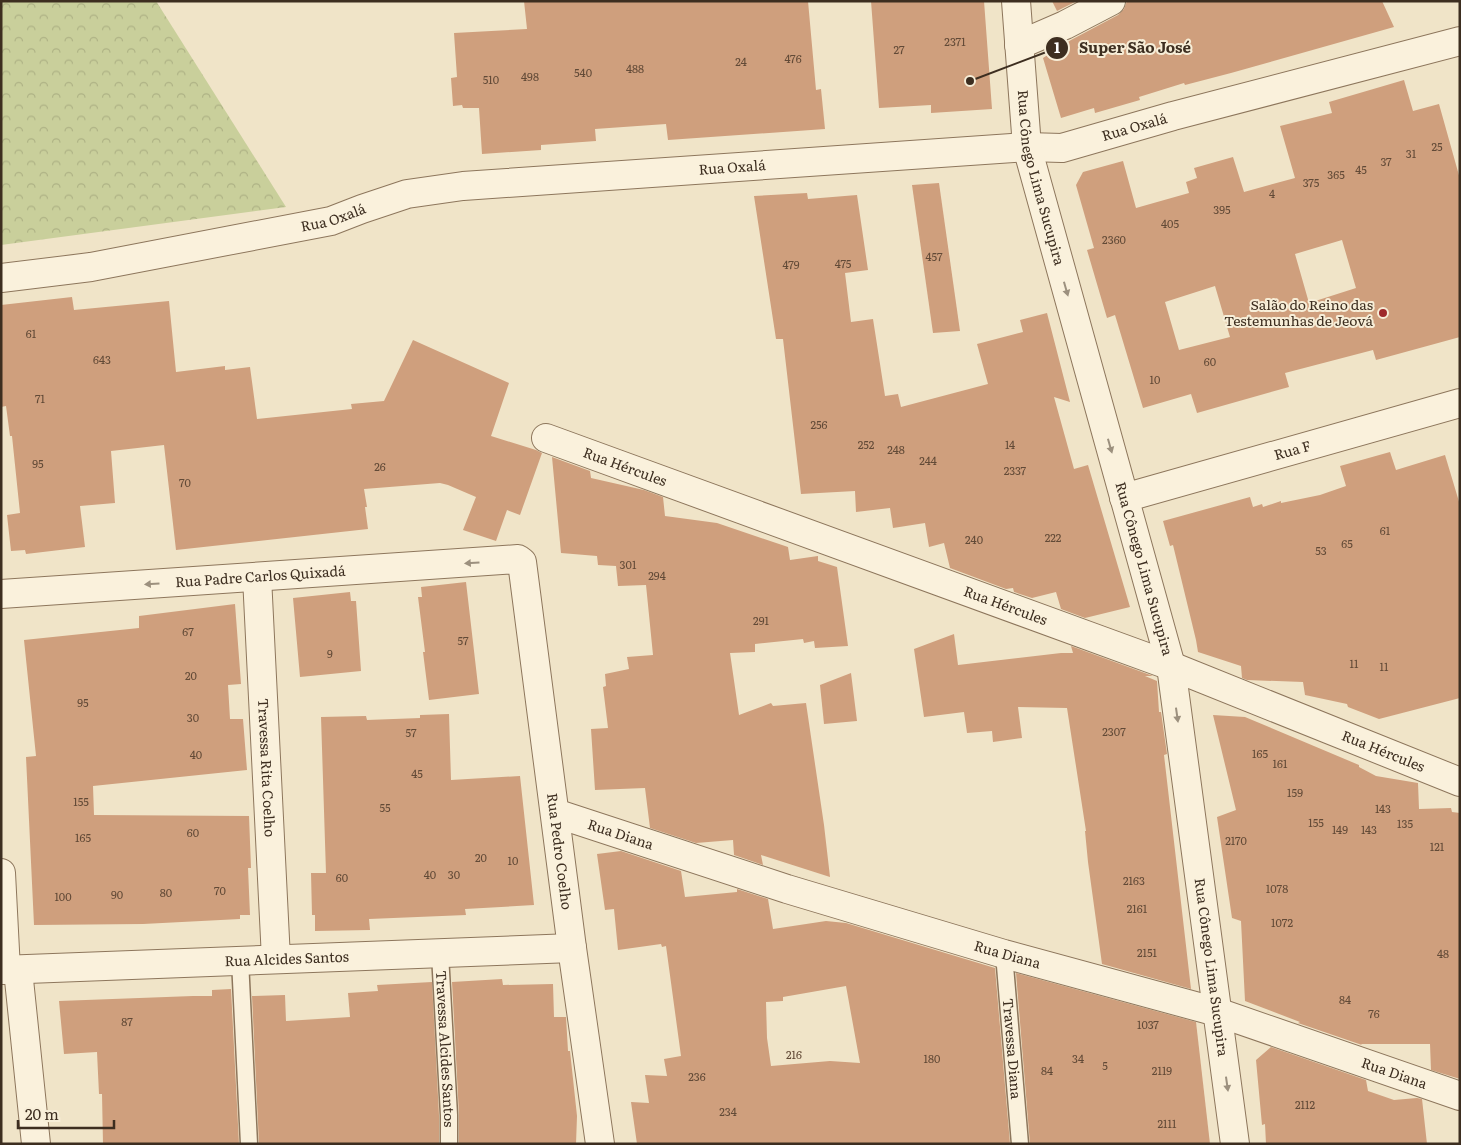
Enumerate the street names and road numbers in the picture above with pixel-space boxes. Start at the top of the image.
street label: Rua Cônego Lima Sucupira [1014,89,1070,268]
street label: Rua Oxalá [1099,107,1170,145]
street label: Rua Oxalá [698,154,767,179]
street label: Rua Oxalá [299,197,369,236]
street label: Rua F [1271,435,1313,464]
street label: Rua Hércules [581,441,670,490]
street label: Rua Cônego Lima Sucupira [1111,479,1179,658]
street label: Rua Padre Carlos Quixadá [175,560,347,591]
street label: Rua Hércules [961,580,1050,629]
street label: Travessa Rita Coelho [254,698,281,838]
street label: Rua Hércules [1339,725,1428,776]
street label: Rua Pedro Coelho [543,792,578,911]
street label: Rua Diana [585,813,657,854]
street label: Rua Cônego Lima Sucupira [1190,877,1234,1058]
street label: Rua Diana [972,935,1044,973]
street label: Rua Alcides Santos [224,946,349,970]
street label: Travessa Alcides Santos [432,970,460,1127]
street label: Travessa Diana [999,997,1027,1100]
street label: Rua Diana [1359,1052,1431,1093]

